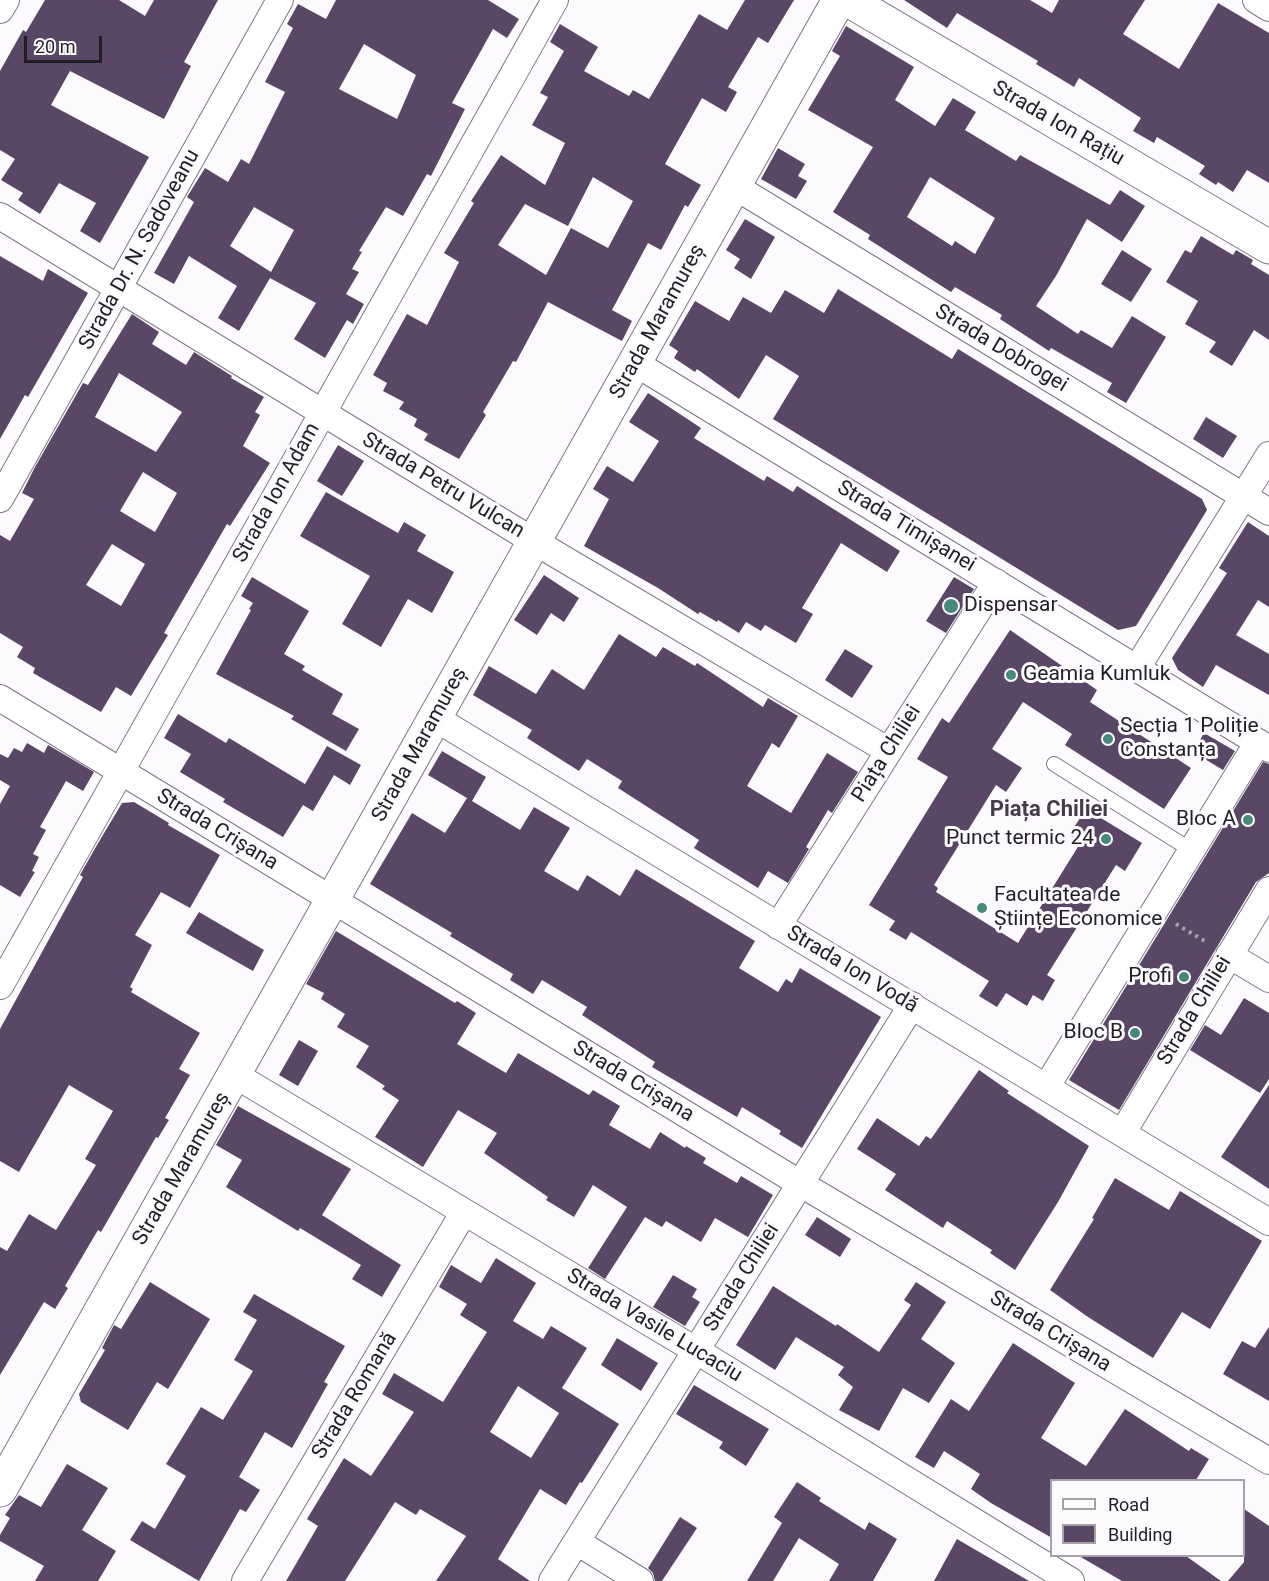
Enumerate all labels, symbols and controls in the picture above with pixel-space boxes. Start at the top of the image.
scale bar [27,24,105,62]
text: 20 m [35,36,75,57]
street label: Strada Ion Rațiu [987,76,1129,172]
street label: Strada Dr. N. Sadoveanu [74,145,206,355]
street label: Strada Maramureș [605,240,711,404]
street label: Strada Dobrogei [930,299,1072,399]
street label: Strada Ion Adam [228,419,326,567]
street label: Strada Petru Vulcan [357,428,529,544]
street label: Strada Timișanei [832,476,980,578]
place label: Dispensar [964,593,1058,619]
marker: Dispensar [942,597,960,615]
place label: Geamia Kumluk [1023,662,1170,688]
street label: Strada Maramureș [367,663,473,827]
marker: Geamia Kumluk [1004,668,1018,682]
street label: Piața Chiliei [847,701,927,807]
place label: Secția 1 Poliție Constanța [1120,714,1259,764]
marker: Secția 1 Poliție Constanța [1101,732,1115,746]
street label: Strada Crișana [152,784,282,876]
district label: Piața Chiliei [990,797,1108,823]
place label: Bloc A [1176,807,1236,833]
marker: Bloc A [1241,813,1255,827]
place label: Punct termic 24 [946,826,1094,852]
marker: Punct termic 24 [1099,832,1113,846]
place label: Facultatea de Științe Economice [994,883,1162,933]
marker: Facultatea de Științe Economice [975,901,989,915]
street label: Strada Ion Vodă [782,921,922,1019]
street label: Strada Chiliei [1153,952,1237,1070]
place label: Profi [1128,964,1172,990]
marker: Profi [1177,970,1191,984]
place label: Bloc B [1064,1020,1123,1046]
marker: Bloc B [1128,1026,1142,1040]
street label: Strada Crișana [568,1036,698,1128]
street label: Strada Maramureș [128,1088,236,1250]
street label: Strada Chiliei [699,1219,785,1337]
street label: Strada Vasile Lucaciu [562,1264,746,1388]
street label: Strada Crișana [985,1286,1115,1378]
street label: Strada Romană [307,1328,403,1464]
legend [1050,1479,1245,1557]
text: Road [1108,1494,1149,1515]
text: Building [1108,1524,1172,1545]

